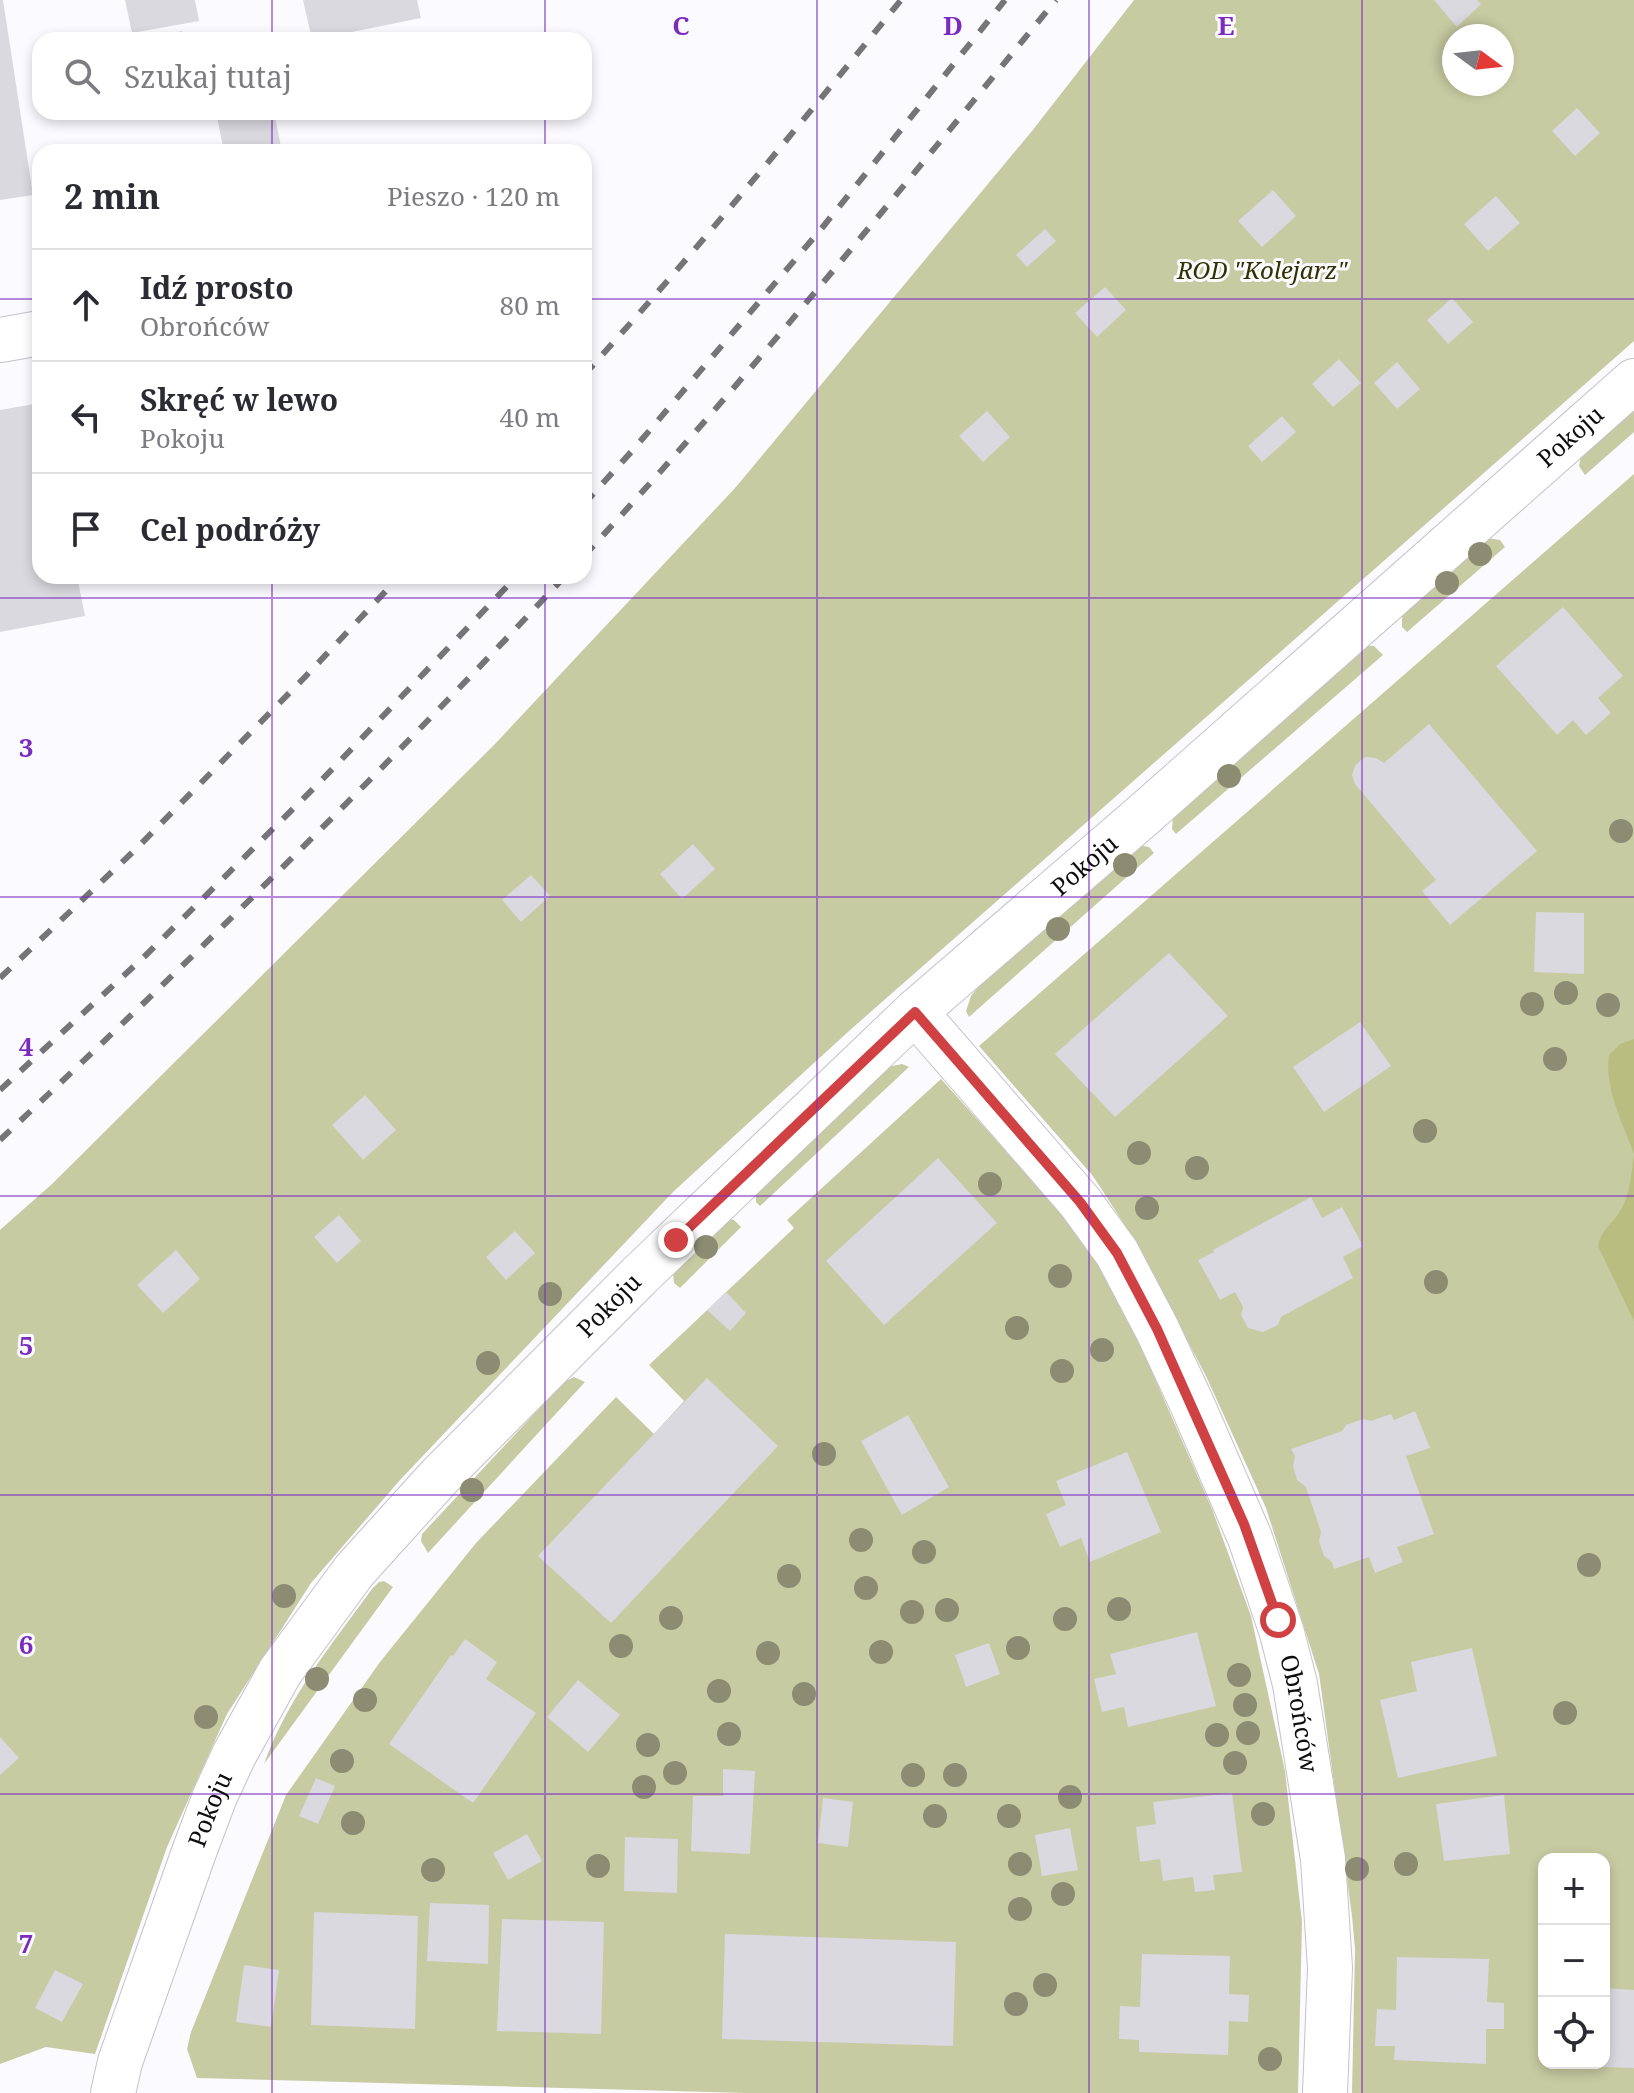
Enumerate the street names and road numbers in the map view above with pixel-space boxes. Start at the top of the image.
street label: Pokoju [1530,398,1610,474]
street label: Pokoju [1043,826,1124,902]
street label: Pokoju [569,1265,648,1344]
street label: Obrońców [1273,1650,1327,1775]
street label: Pokoju [179,1766,239,1851]

